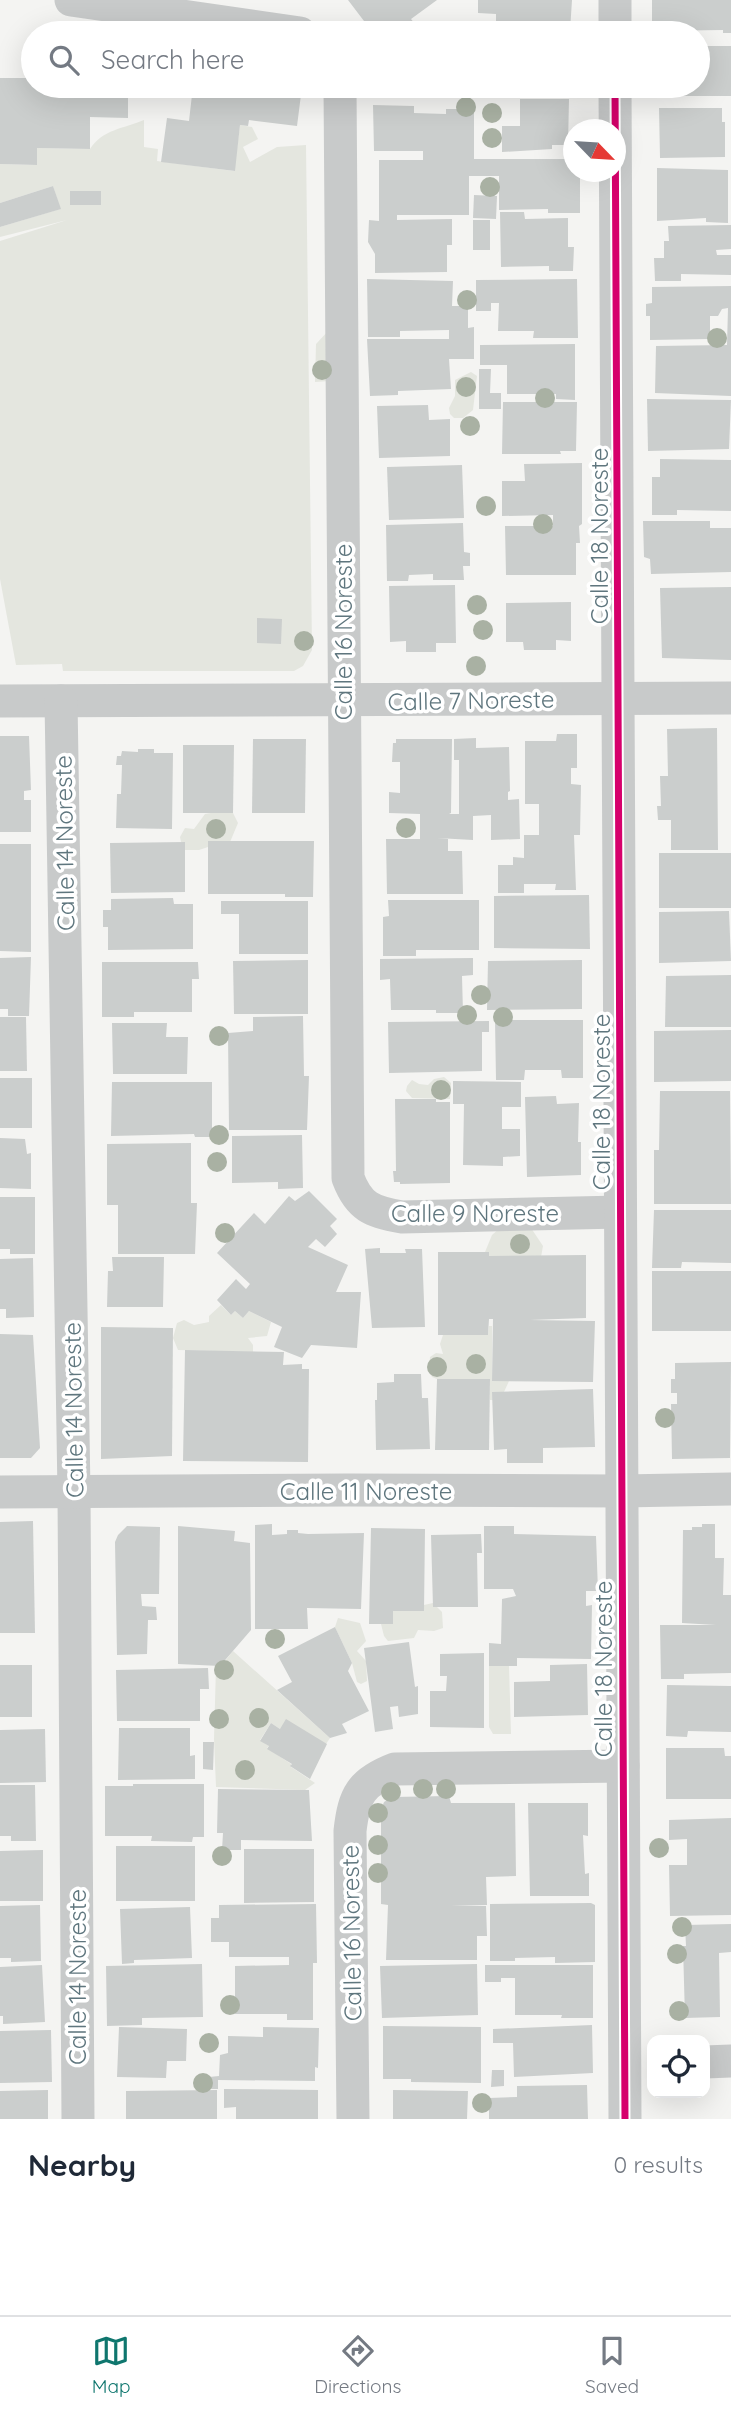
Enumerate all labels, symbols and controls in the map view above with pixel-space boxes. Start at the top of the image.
search box [21,21,710,98]
icon: search [45,41,83,79]
text: Search here [101,43,245,76]
north arrow [563,119,626,182]
street label: Calle 18 Noreste [584,448,614,624]
street label: Calle 16 Noreste [328,544,358,720]
street label: Calle 7 Noreste [387,684,555,716]
street label: Calle 14 Noreste [47,755,81,931]
street label: Calle 18 Noreste [586,1014,616,1190]
street label: Calle 9 Noreste [391,1198,559,1228]
street label: Calle 14 Noreste [56,1322,90,1498]
street label: Calle 11 Noreste [280,1476,452,1506]
street label: Calle 18 Noreste [588,1581,618,1757]
street label: Calle 16 Noreste [334,1844,368,2022]
street label: Calle 14 Noreste [62,1889,92,2065]
map controls [647,2035,710,2098]
button: locate [647,2035,710,2098]
text: Nearby [28,2146,136,2184]
text: 0 results [614,2150,703,2179]
tab: Map [92,2332,131,2398]
tab: Directions [314,2332,401,2398]
tab: Saved [585,2332,639,2398]

